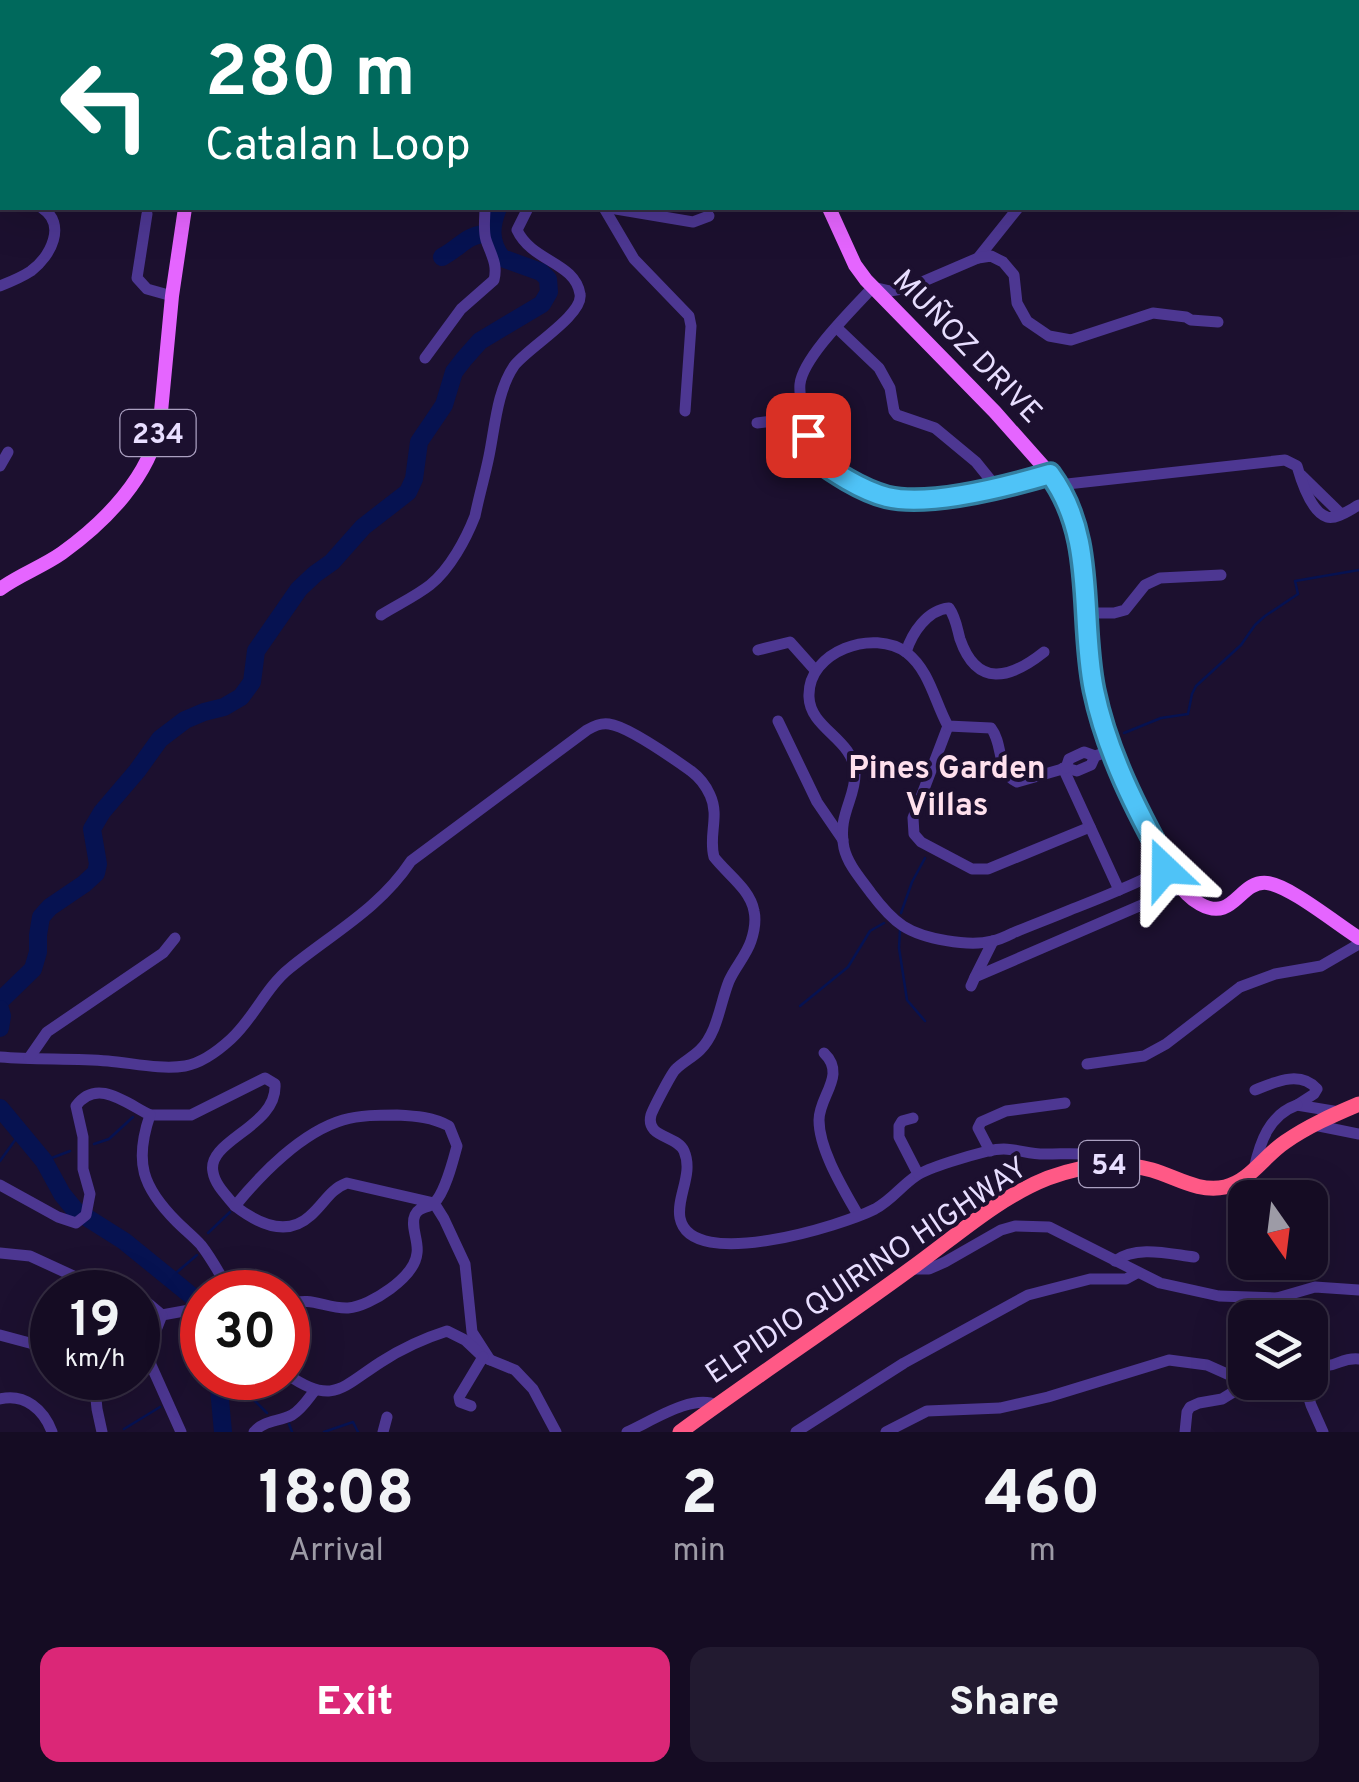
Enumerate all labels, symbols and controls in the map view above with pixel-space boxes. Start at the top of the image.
text: 280 m [205,32,416,121]
icon: left [40,40,170,170]
text: Catalan Loop [205,119,471,176]
street label: MUÑOZ DRIVE [884,262,1050,432]
pin [766,393,851,478]
icon: arrive [781,408,836,463]
road number: 234 [120,410,196,456]
district label: Pines Garden Villas [848,750,1046,827]
position arrow [1113,817,1217,921]
road number: 54 [1079,1141,1139,1187]
street label: ELPIDIO QUIRINO HIGHWAY [699,1150,1035,1394]
north arrow [1228,1180,1328,1280]
map controls [1228,1180,1328,1400]
speed limit sign: 30 [180,1270,310,1400]
text: 19 [70,1291,120,1354]
button: layers [1228,1300,1328,1400]
text: km/h [65,1344,125,1376]
text: 18:08 [259,1459,414,1535]
text: 2 [681,1459,718,1535]
text: 460 [984,1459,1100,1535]
text: Arrival [289,1532,384,1572]
text: min [673,1532,726,1572]
text: m [1029,1532,1056,1572]
button: Exit [40,1647,670,1762]
button: Share [690,1647,1319,1762]

